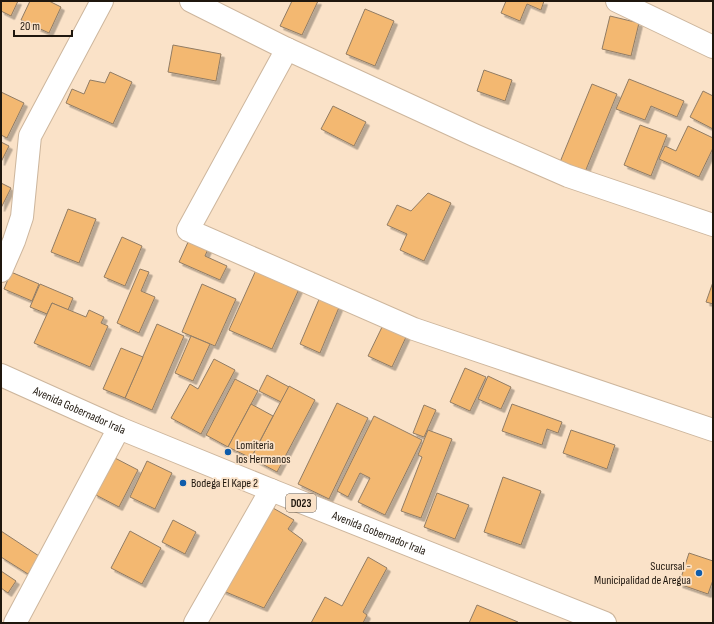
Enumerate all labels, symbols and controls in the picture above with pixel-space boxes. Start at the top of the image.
scale bar [14,12,72,38]
text: 20 m [20,19,40,34]
street label: Avenida Gobernador Irala [30,383,128,438]
place label: Lomiteria los Hermanos [236,438,291,467]
marker: Lomiteria los Hermanos [223,447,233,457]
place label: Bodega El Kape 2 [191,476,258,491]
marker: Bodega El Kape 2 [178,478,188,488]
road number: D023 [286,494,316,512]
street label: Avenida Gobernador Irala [329,508,429,559]
place label: Sucursal - Municipalidad de Aregua [594,559,691,588]
marker: Sucursal - Municipalidad de Aregua [694,568,704,578]

